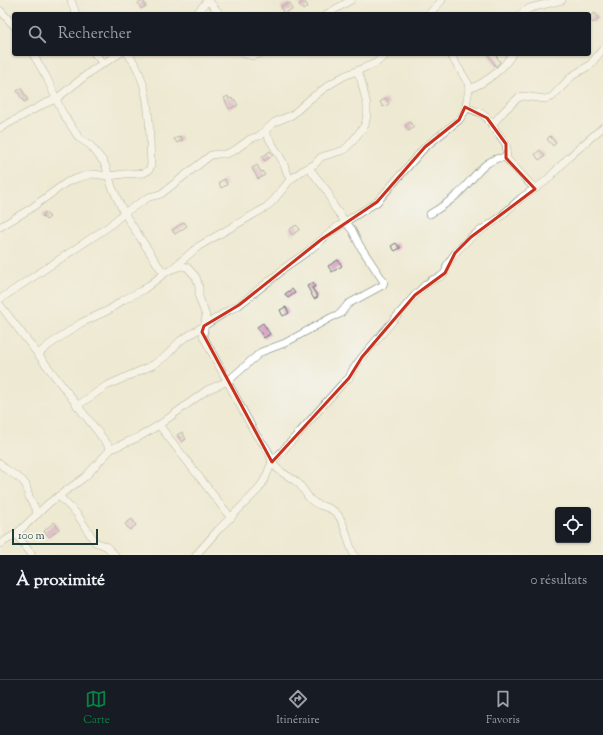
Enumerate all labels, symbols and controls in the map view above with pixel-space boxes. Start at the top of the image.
search box [12,12,591,56]
icon: search [26,23,48,45]
text: Rechercher [58,24,131,45]
map controls [555,507,591,543]
button: locate [555,507,591,543]
scale bar [12,527,98,546]
text: 100 m [18,528,45,544]
text: À proximité [16,569,105,593]
text: 0 résultats [530,572,587,590]
tab: Carte [83,688,110,728]
tab: Itinéraire [276,688,320,728]
tab: Favoris [486,688,520,728]

